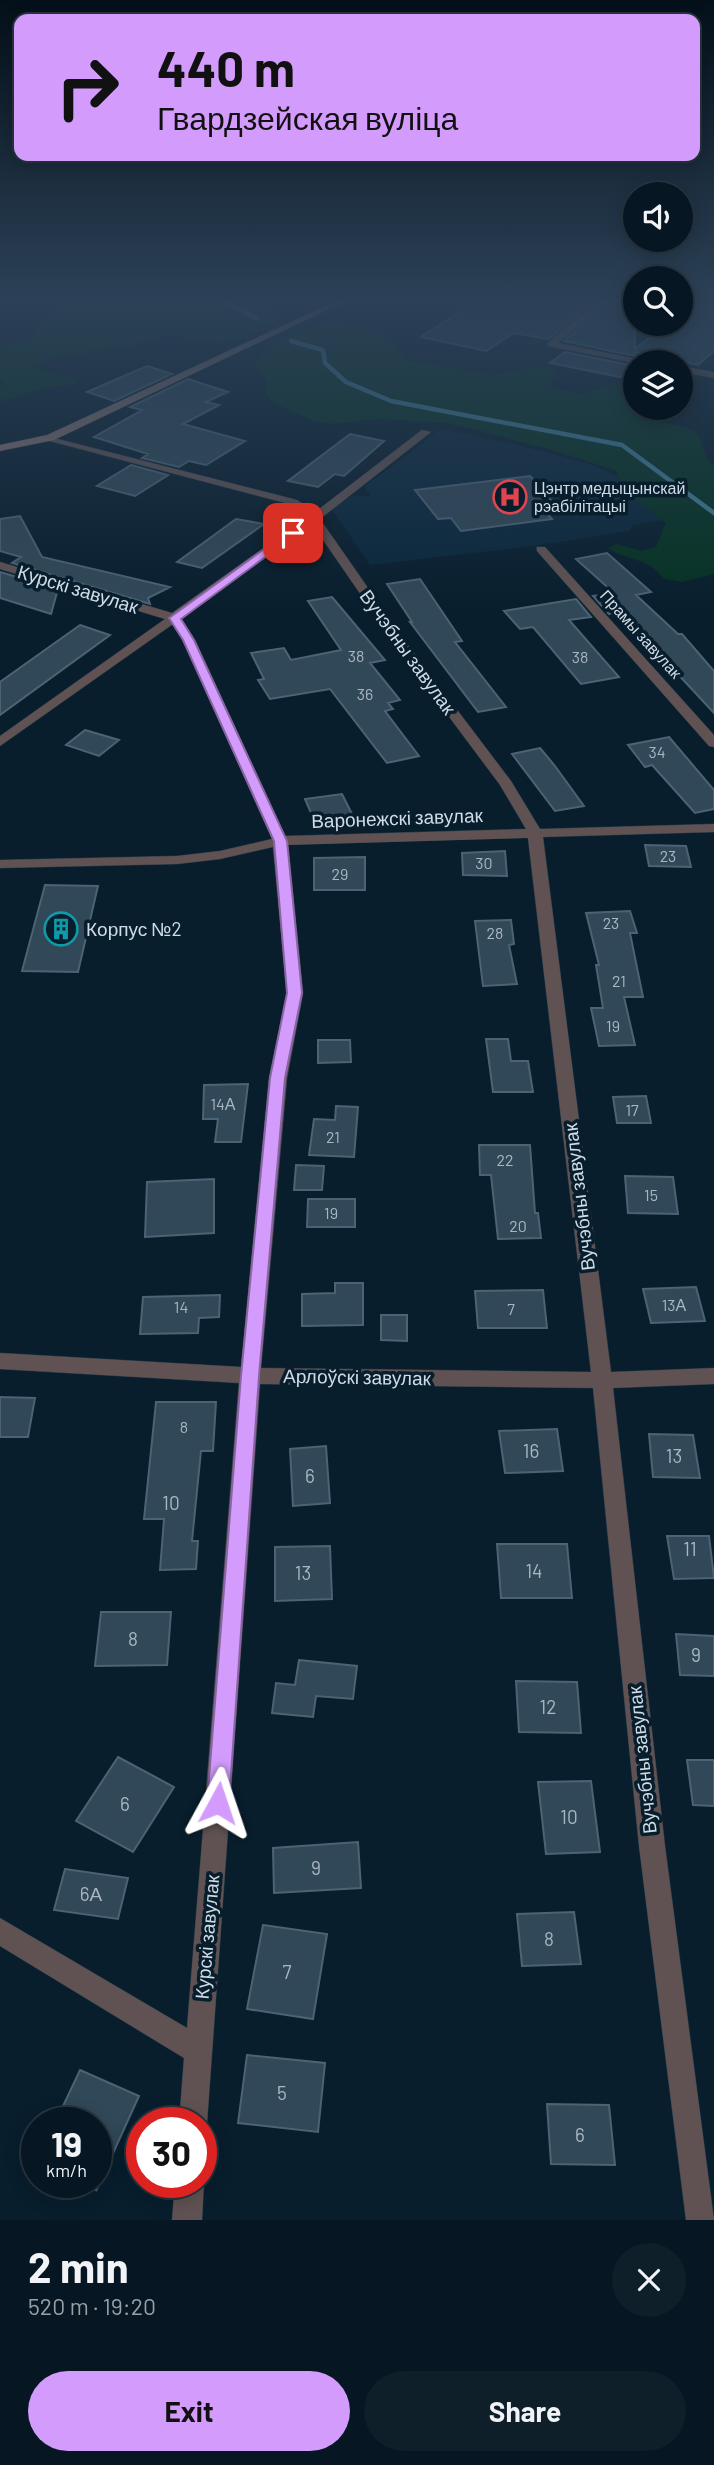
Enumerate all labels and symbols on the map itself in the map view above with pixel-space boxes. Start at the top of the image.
hospital icon: Цэнтр медыцынскай рэабілітацыі [491,478,529,516]
place label: Цэнтр медыцынскай рэабілітацыі [534,478,685,515]
pin [263,503,323,563]
street label: Курскі завулак [15,559,142,618]
street label: Вучэбны завулак [355,585,462,719]
street label: Прамы завулак [597,586,687,682]
house number: 38 [348,646,364,665]
house number: 38 [572,647,588,666]
house number: 36 [357,684,373,703]
house number: 34 [648,742,666,761]
street label: Варонежскі завулак [311,803,484,832]
house number: 23 [660,846,676,865]
house number: 30 [475,853,493,872]
house number: 29 [332,864,348,883]
building icon: Корпус №2 [42,910,80,948]
house number: 23 [603,913,619,932]
place label: Корпус №2 [86,917,182,940]
house number: 28 [487,923,503,942]
house number: 21 [612,971,626,990]
house number: 19 [606,1016,620,1035]
house number: 14А [210,1094,236,1113]
house number: 17 [625,1100,639,1119]
street label: Вучэбны завулак [558,1121,599,1272]
house number: 21 [326,1127,340,1146]
house number: 22 [496,1150,514,1169]
house number: 15 [644,1185,658,1204]
house number: 19 [324,1203,338,1222]
house number: 20 [509,1216,527,1235]
house number: 13А [662,1295,687,1314]
house number: 14 [174,1297,188,1316]
house number: 7 [507,1299,515,1318]
street label: Арлоўскі завулак [283,1364,432,1389]
house number: 8 [180,1417,188,1436]
house number: 16 [523,1439,539,1462]
house number: 13 [666,1444,682,1467]
house number: 6 [305,1464,315,1487]
house number: 10 [162,1491,180,1514]
house number: 11 [683,1537,697,1560]
house number: 14 [525,1559,543,1582]
house number: 13 [295,1561,311,1584]
house number: 8 [128,1627,138,1650]
house number: 9 [691,1643,701,1666]
street label: Вучэбны завулак [622,1684,661,1835]
house number: 12 [540,1695,556,1718]
position arrow [181,1766,255,1840]
house number: 6 [120,1792,130,1815]
house number: 10 [560,1805,578,1828]
house number: 9 [311,1856,321,1879]
street label: Курскі завулак [190,1873,223,2000]
house number: 6А [80,1882,103,1905]
house number: 8 [544,1927,554,1950]
house number: 7 [283,1960,292,1983]
house number: 5 [277,2081,287,2104]
speed limit sign: 30 [126,2107,217,2198]
house number: 6 [575,2123,585,2146]

